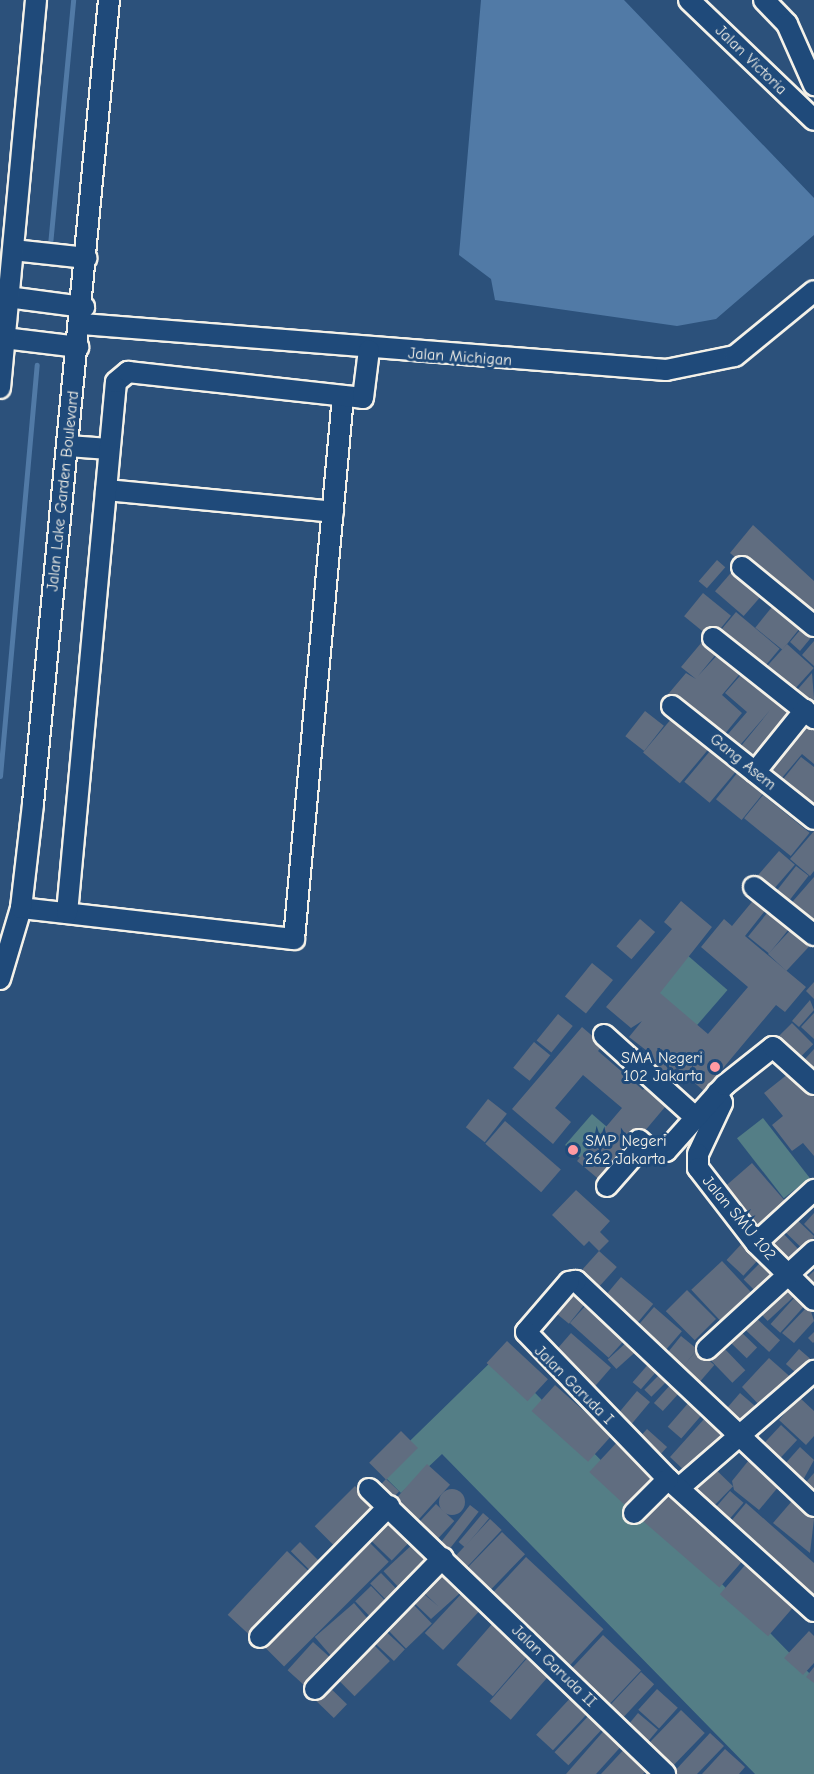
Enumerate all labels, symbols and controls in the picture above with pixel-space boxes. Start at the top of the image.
street label: Jalan Victoria [711,21,791,99]
street label: Jalan Michigan [407,344,513,370]
street label: Jalan Lake Garden Boulevard [43,390,83,592]
street label: Gang Asem [706,730,780,794]
place label: SMA Negeri 102 Jakarta [621,1048,703,1086]
marker: SMA Negeri 102 Jakarta [708,1060,722,1074]
place label: SMP Negeri 262 Jakarta [585,1131,667,1169]
marker: SMP Negeri 262 Jakarta [566,1143,580,1157]
street label: Jalan SMU 102 [698,1172,780,1264]
street label: Jalan Garuda I [530,1341,618,1429]
street label: Jalan Garuda II [508,1621,600,1711]

